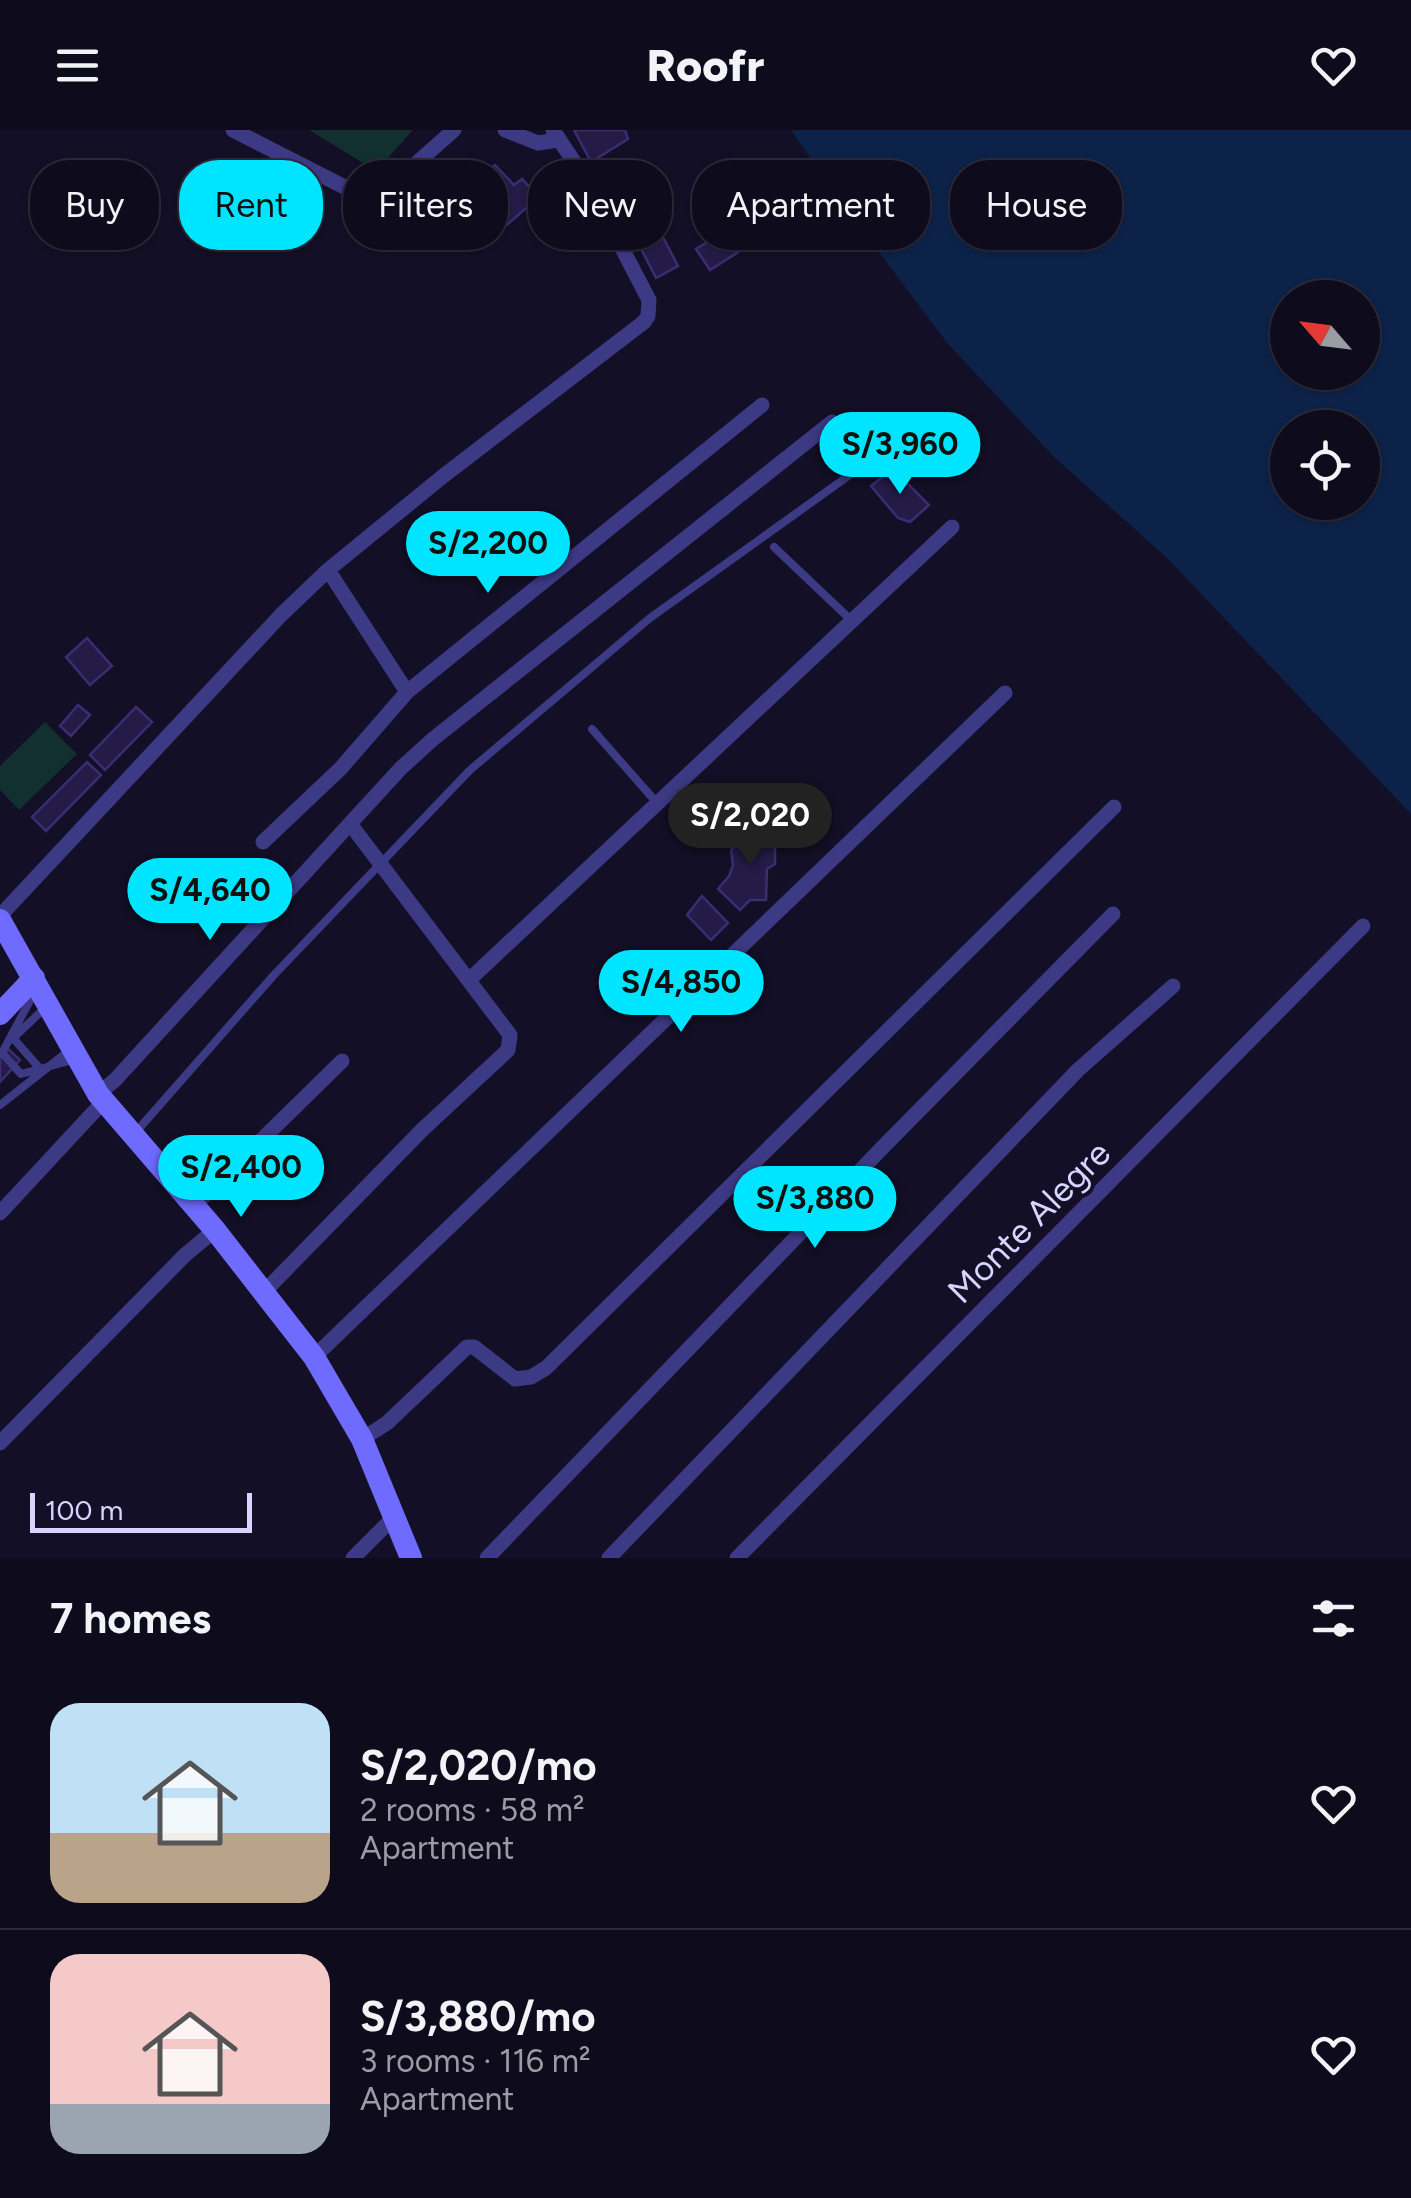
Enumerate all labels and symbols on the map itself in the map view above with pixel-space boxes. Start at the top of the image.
north arrow [1270,280,1380,390]
pin: S/3,960 [808,412,992,497]
pin: S/2,200 [396,511,580,596]
pin: S/2,020 [658,783,842,868]
pin: S/4,640 [118,858,302,943]
pin: S/4,850 [589,950,773,1035]
street label: Monte Alegre [939,1132,1119,1312]
pin: S/2,400 [149,1135,333,1220]
pin: S/3,880 [723,1166,907,1251]
scale bar [30,1488,252,1532]

